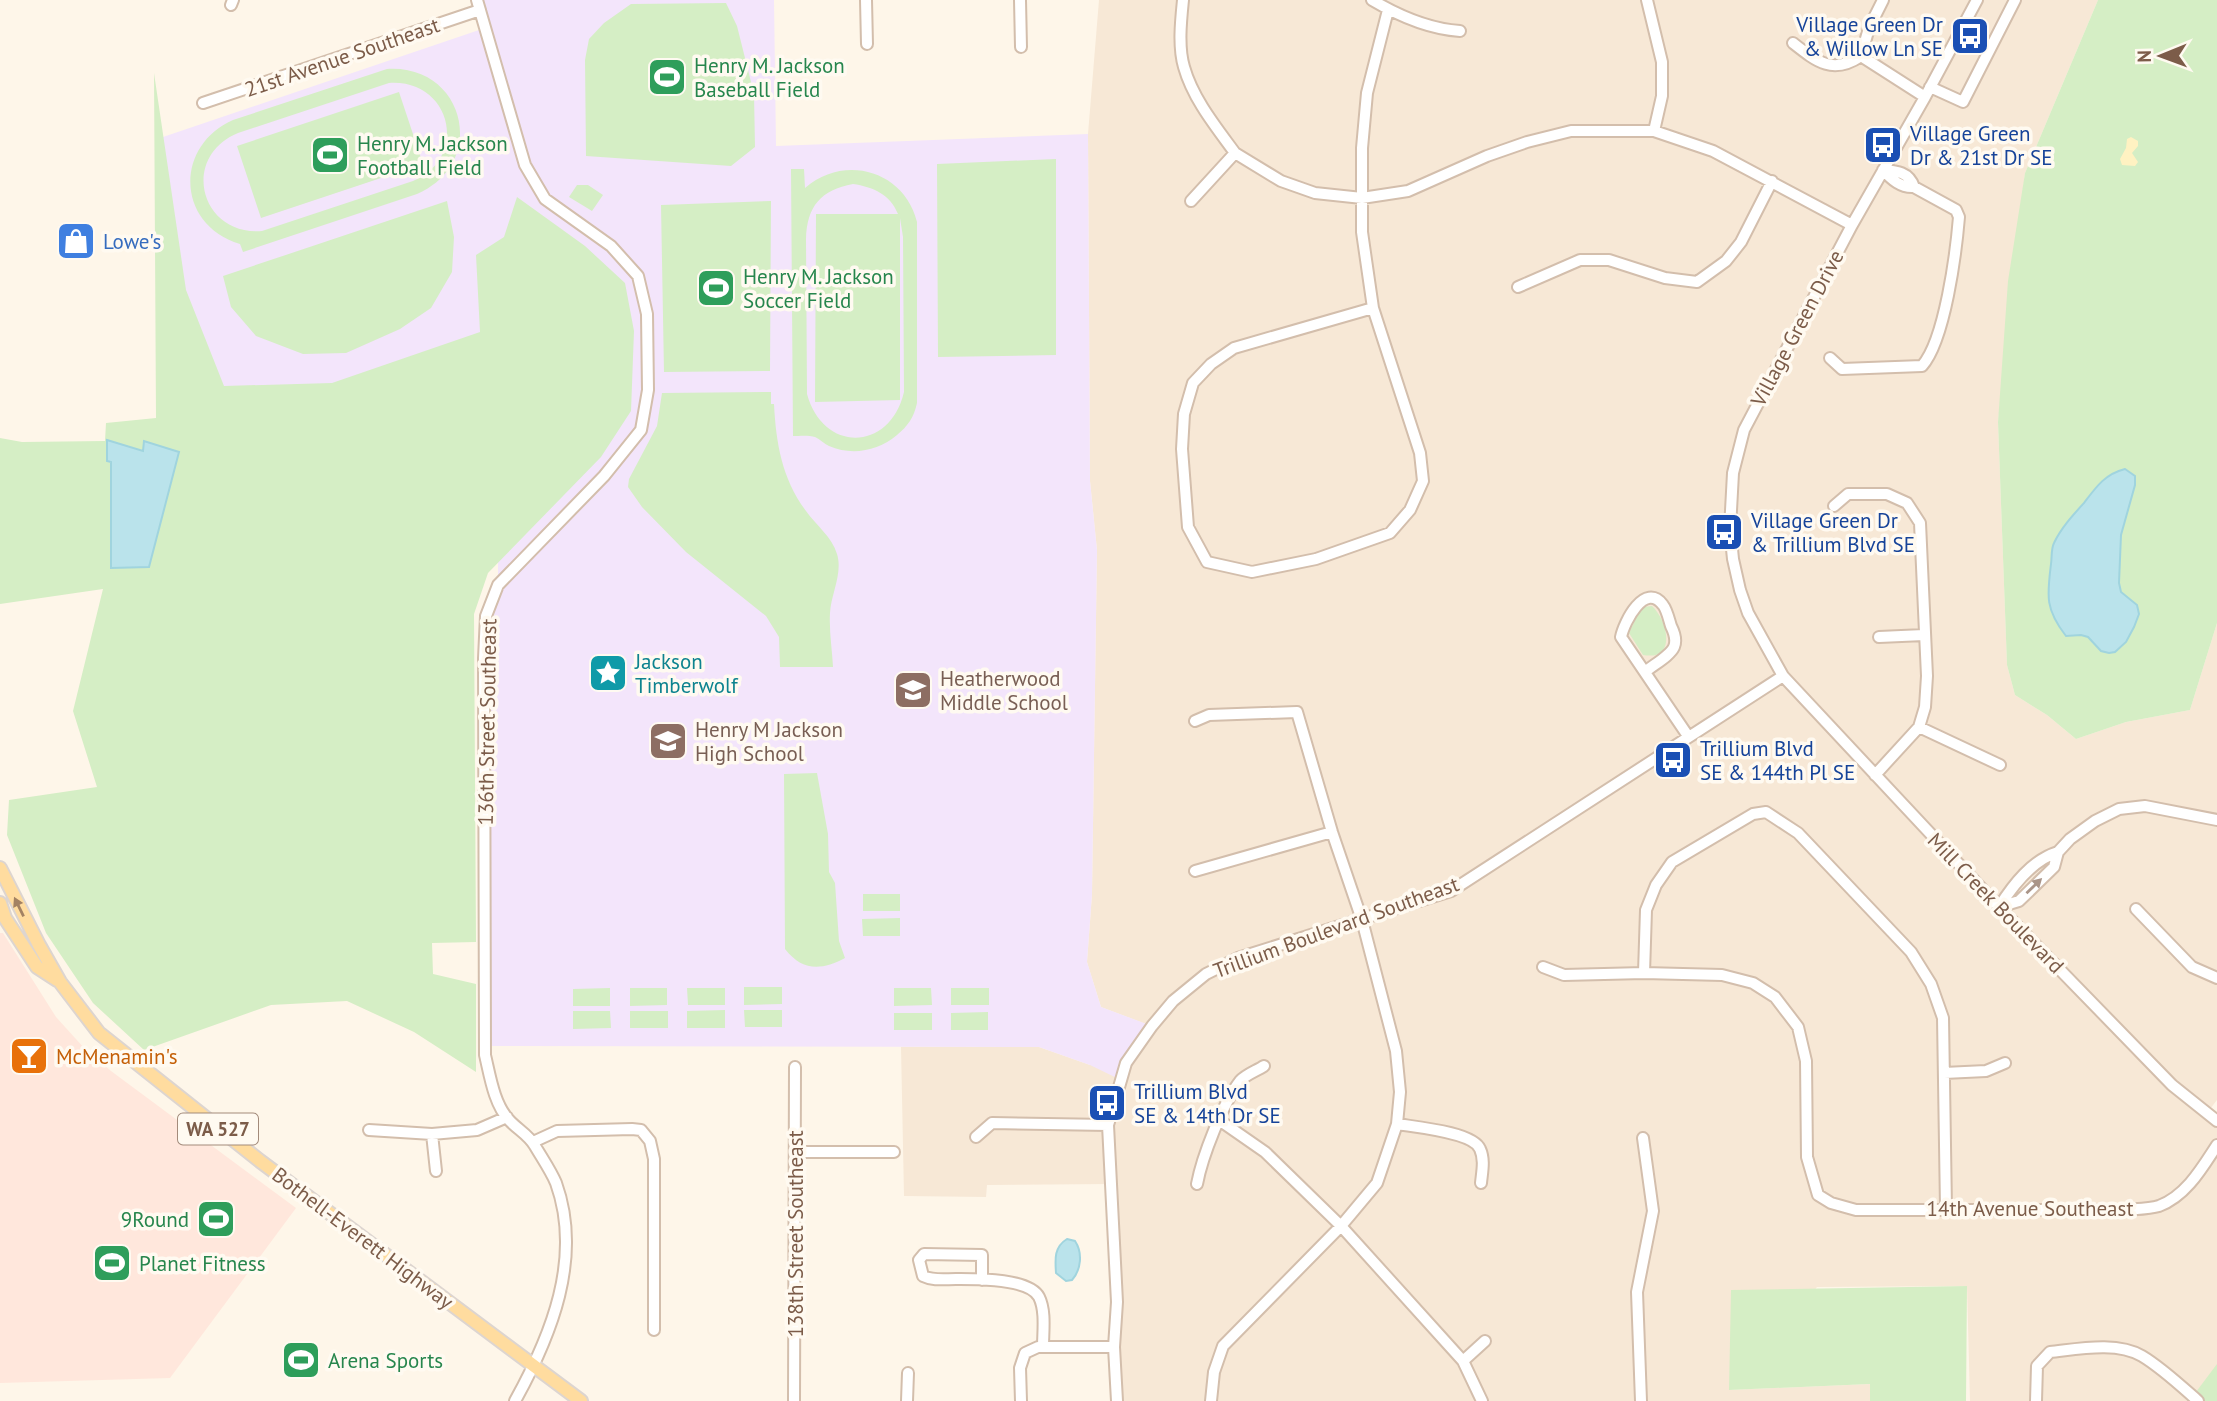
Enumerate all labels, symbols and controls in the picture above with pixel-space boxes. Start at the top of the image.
street label: 21st Avenue Southeast [241,11,443,103]
place label: Village Green Dr & Willow Ln SE [1795,11,1943,62]
bus stop icon: Village Green Dr & Willow Ln SE [1949,15,1991,57]
north arrow [2126,21,2196,91]
text: N [2132,50,2156,63]
place label: Henry M. Jackson Baseball Field [694,52,845,103]
sports icon: Henry M. Jackson Baseball Field [646,56,688,98]
place label: Village Green Dr & 21st Dr SE [1909,120,2053,171]
bus stop icon: Village Green Dr & 21st Dr SE [1862,124,1904,166]
place label: Henry M. Jackson Football Field [357,130,508,181]
sports icon: Henry M. Jackson Football Field [309,134,351,176]
shop icon: Lowe's [55,220,97,262]
place label: Lowe's [103,228,161,255]
street label: Village Green Drive [1744,245,1850,412]
place label: Henry M. Jackson Soccer Field [743,263,894,314]
sports icon: Henry M. Jackson Soccer Field [695,267,737,309]
place label: Village Green Dr & Trillium Blvd SE [1750,507,1915,558]
bus stop icon: Village Green Dr & Trillium Blvd SE [1703,511,1745,553]
street label: 136th Street Southeast [472,618,502,826]
place label: Jackson Timberwolf [634,648,739,699]
place icon: Jackson Timberwolf [587,652,629,694]
place label: Heatherwood Middle School [940,665,1068,716]
school or university icon: Heatherwood Middle School [892,669,934,711]
place label: Henry M Jackson High School [695,716,843,767]
school or university icon: Henry M Jackson High School [647,720,689,762]
place label: Trillium Blvd SE & 144th Pl SE [1700,735,1855,786]
bus stop icon: Trillium Blvd SE & 144th Pl SE [1652,739,1694,781]
street label: Mill Creek Boulevard [1922,827,2070,979]
street label: Trillium Boulevard Southeast [1210,870,1462,984]
one-way arrow [2026,877,2043,894]
one-way arrow [14,897,25,917]
bar icon: McMenamin's [8,1035,50,1077]
place label: McMenamin's [56,1043,178,1070]
place label: Trillium Blvd SE & 14th Dr SE [1134,1078,1281,1129]
bus stop icon: Trillium Blvd SE & 14th Dr SE [1086,1082,1128,1124]
road number: WA 527 [178,1114,258,1144]
street label: 138th Street Southeast [782,1130,809,1338]
street label: Bothell-Everett Highway [267,1161,459,1315]
street label: 14th Avenue Southeast [1927,1195,2134,1222]
sports icon: 9Round [195,1198,237,1240]
place label: 9Round [121,1206,189,1233]
sports icon: Planet Fitness [91,1242,133,1284]
place label: Planet Fitness [139,1250,266,1277]
sports icon: Arena Sports [280,1339,322,1381]
place label: Arena Sports [328,1347,443,1374]

